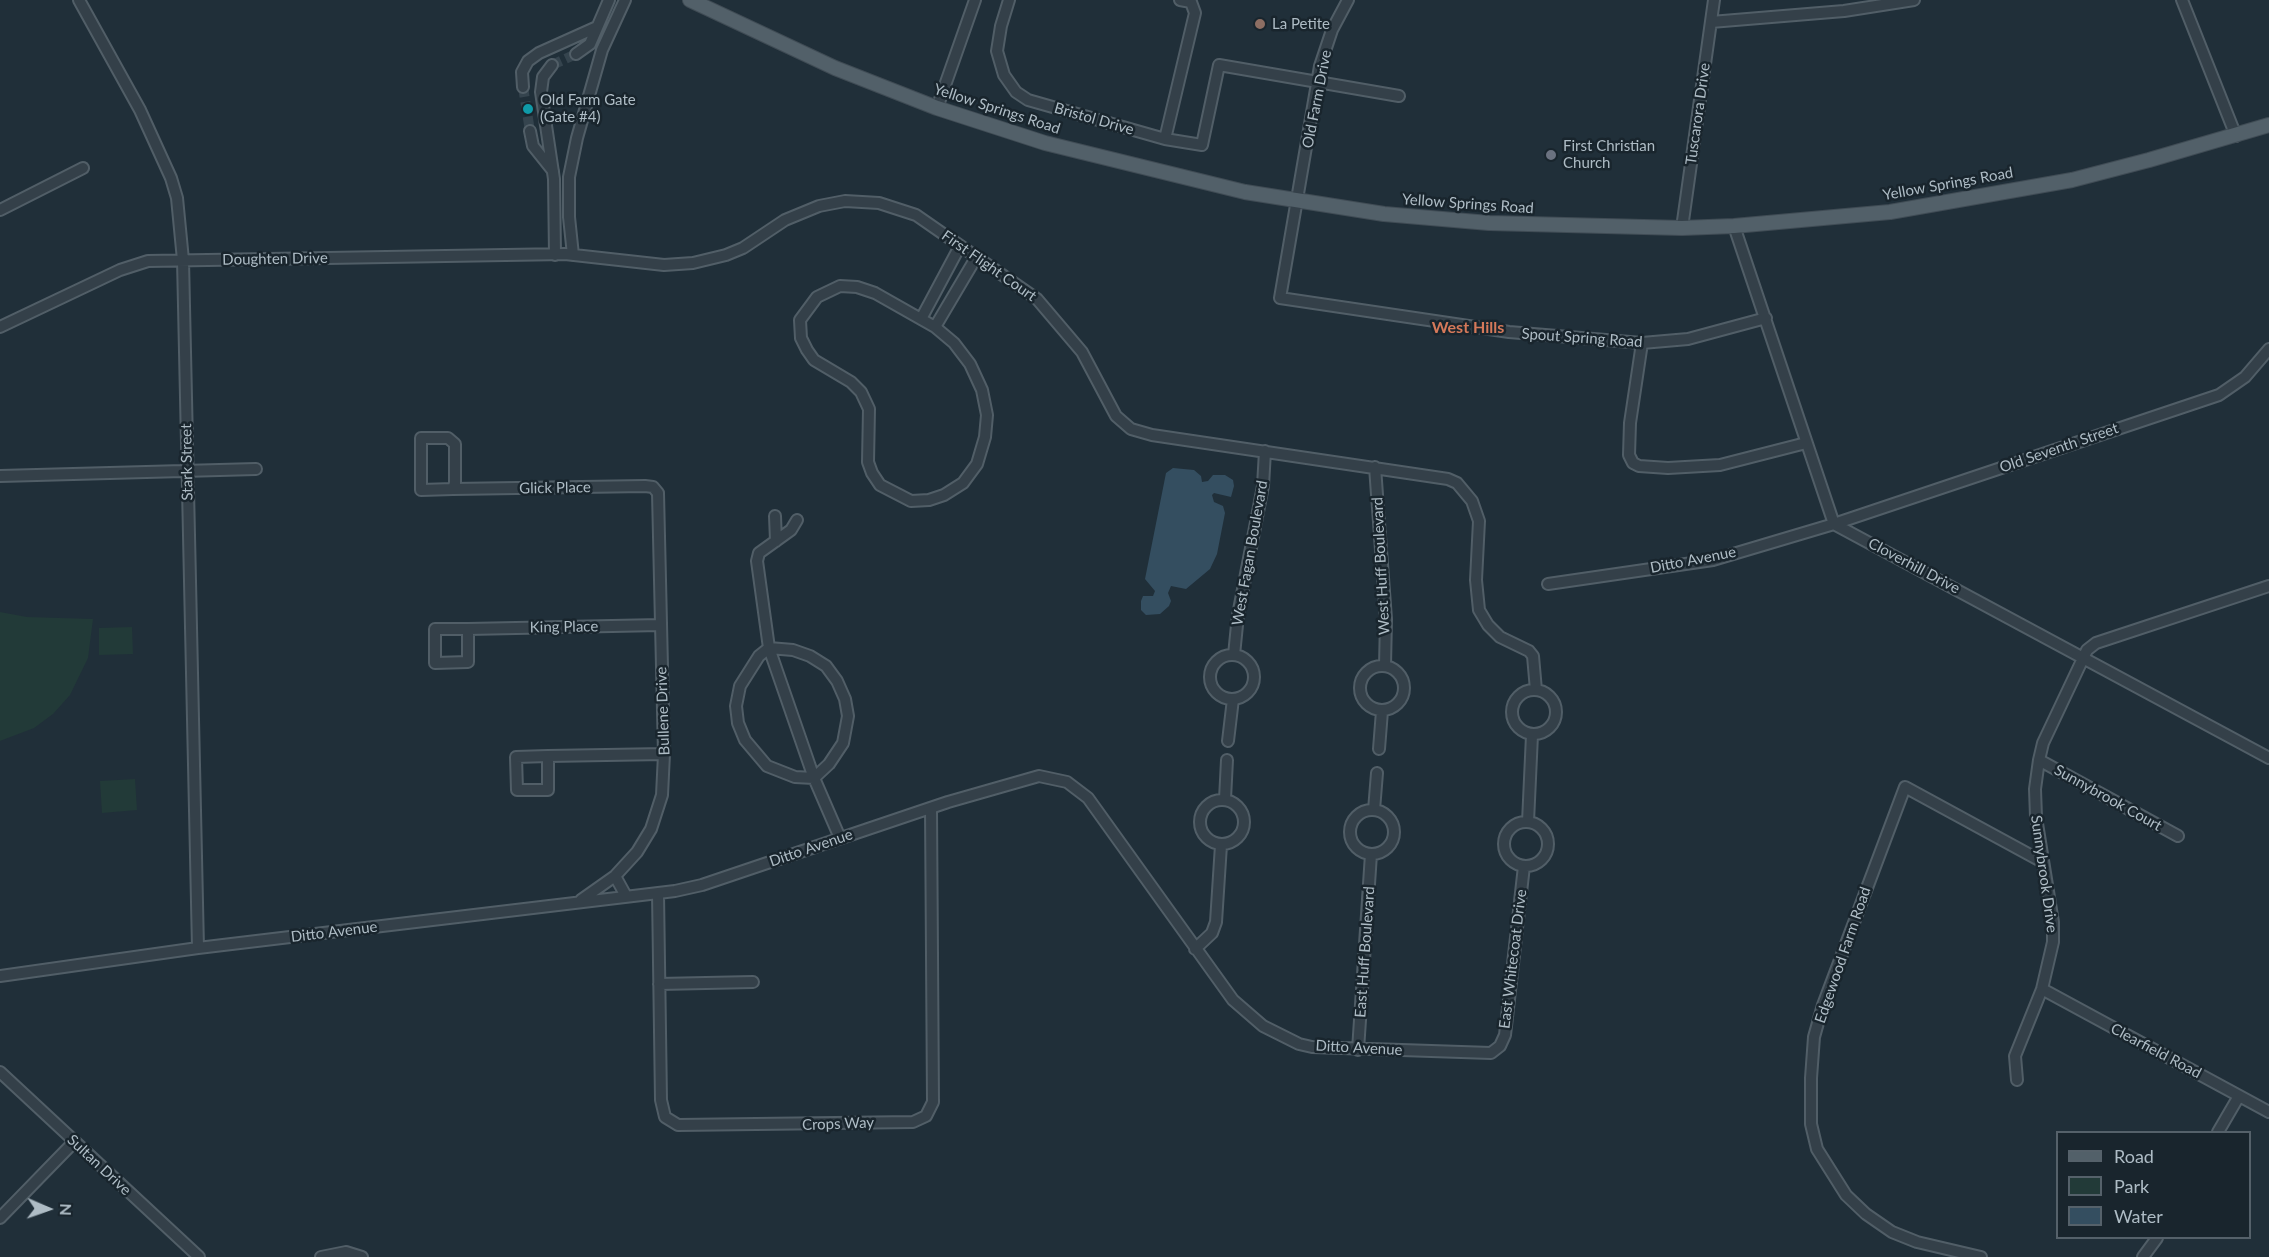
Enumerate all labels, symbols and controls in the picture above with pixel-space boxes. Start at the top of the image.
place label: La Petite [1272,15,1330,33]
marker: La Petite [1253,17,1267,31]
street label: Old Farm Drive [1299,48,1335,150]
street label: Tuscarora Drive [1682,62,1714,166]
street label: Yellow Springs Road [931,80,1063,138]
place label: Old Farm Gate (Gate #4) [540,91,636,126]
street label: Bristol Drive [1052,99,1136,139]
marker: Old Farm Gate (Gate #4) [521,102,535,116]
place label: First Christian Church [1563,137,1655,172]
marker: First Christian Church [1544,148,1558,162]
street label: Yellow Springs Road [1881,164,2015,204]
street label: Yellow Springs Road [1402,190,1534,218]
street label: First Flight Court [938,227,1040,305]
street label: Doughten Drive [222,249,328,269]
district label: West Hills [1432,318,1504,338]
street label: Spout Spring Road [1521,325,1643,351]
street label: Old Seventh Street [1997,419,2121,477]
street label: Stark Street [177,423,197,501]
street label: Glick Place [519,478,591,498]
street label: West Fagan Boulevard [1228,479,1272,627]
street label: West Huff Boulevard [1368,497,1394,635]
street label: Cloverhill Drive [1865,534,1963,598]
street label: Ditto Avenue [1649,543,1737,577]
street label: King Place [530,617,598,637]
street label: Bullene Drive [652,666,674,756]
street label: Sunnybrook Court [2051,761,2165,835]
street label: Sunnybrook Drive [2027,814,2061,934]
street label: Ditto Avenue [767,825,855,871]
street label: Edgewood Farm Road [1811,884,1875,1026]
street label: East Huff Boulevard [1351,886,1379,1018]
street label: East Whitecoat Drive [1496,888,1530,1030]
street label: Ditto Avenue [290,918,378,946]
street label: Clearfield Road [2108,1020,2204,1082]
street label: Ditto Avenue [1315,1037,1403,1059]
street label: Crops Way [802,1114,874,1134]
street label: Sultan Drive [63,1131,135,1199]
legend [2056,1131,2251,1239]
text: Road [2114,1145,2154,1167]
text: Park [2114,1175,2149,1197]
north arrow [18,1179,78,1239]
text: N [57,1203,76,1216]
text: Water [2114,1205,2163,1227]

